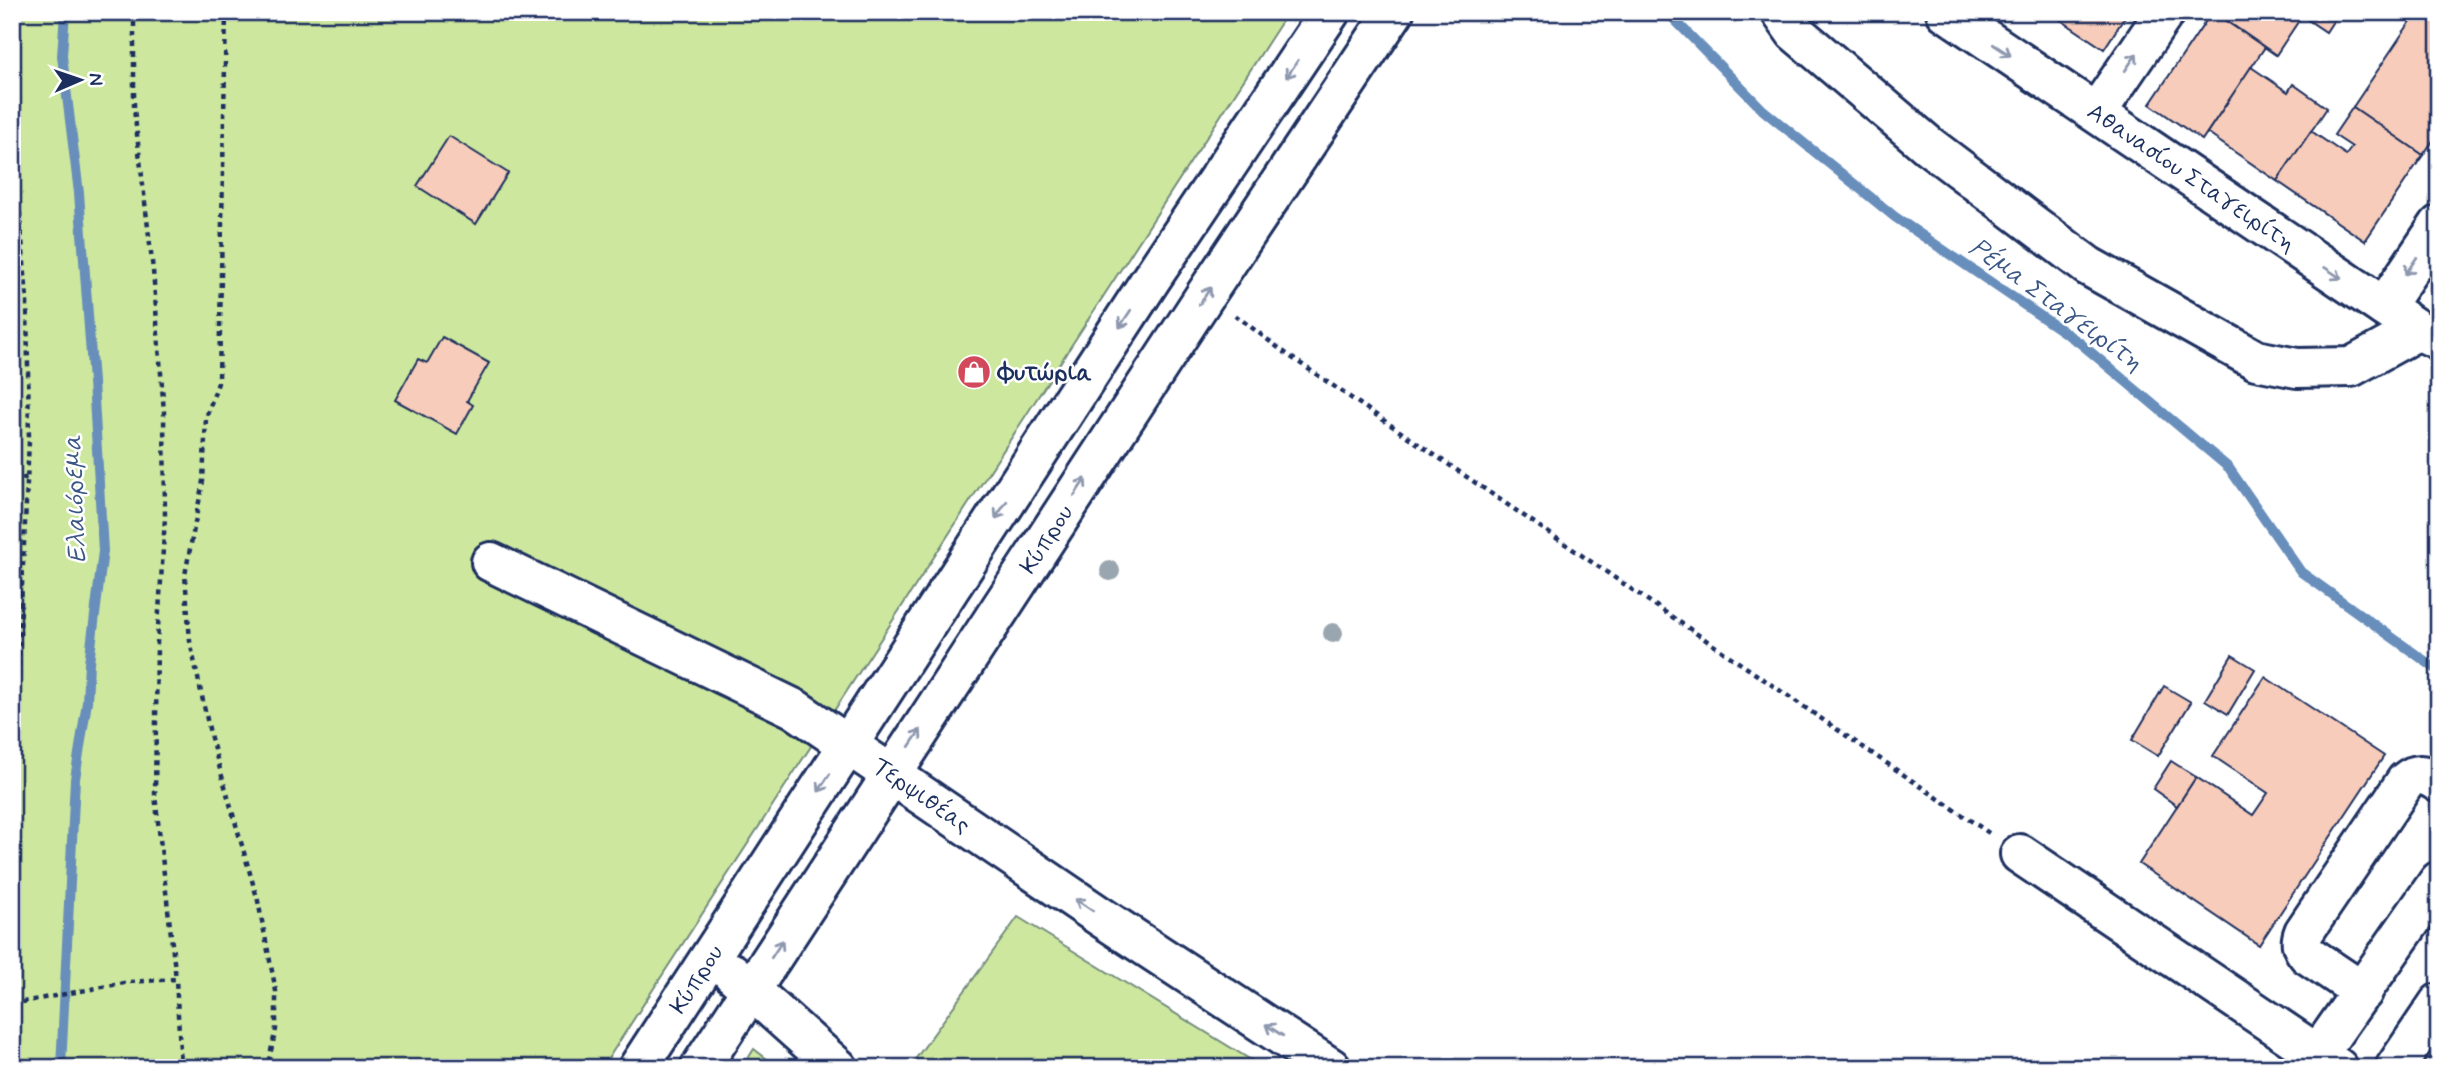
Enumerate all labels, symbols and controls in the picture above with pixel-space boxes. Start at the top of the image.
one-way arrow [1992,43,2012,57]
north arrow [46,46,116,116]
one-way arrow [2124,53,2138,72]
one-way arrow [1285,59,1299,78]
text: N [83,73,108,86]
street label: Αθανασίου Σταγειρίτη [2081,97,2301,260]
water label: Ρέμα Σταγειρίτη [1962,230,2150,380]
one-way arrow [2404,256,2419,275]
one-way arrow [2323,266,2343,280]
one-way arrow [1197,287,1212,306]
one-way arrow [1117,309,1132,328]
shop icon: Φυτώρια [955,353,993,391]
place label: Φυτώρια [996,358,1092,389]
water label: Ελαιόρεμα [57,434,95,563]
one-way arrow [1073,477,1087,497]
street label: Κύπρου [1013,499,1081,580]
one-way arrow [994,500,1008,519]
one-way arrow [908,729,922,748]
street label: Τερψιθέας [866,750,977,841]
one-way arrow [817,773,831,792]
one-way arrow [1075,898,1094,912]
street label: Κύπρου [663,939,731,1020]
one-way arrow [770,940,784,959]
one-way arrow [1264,1023,1284,1037]

